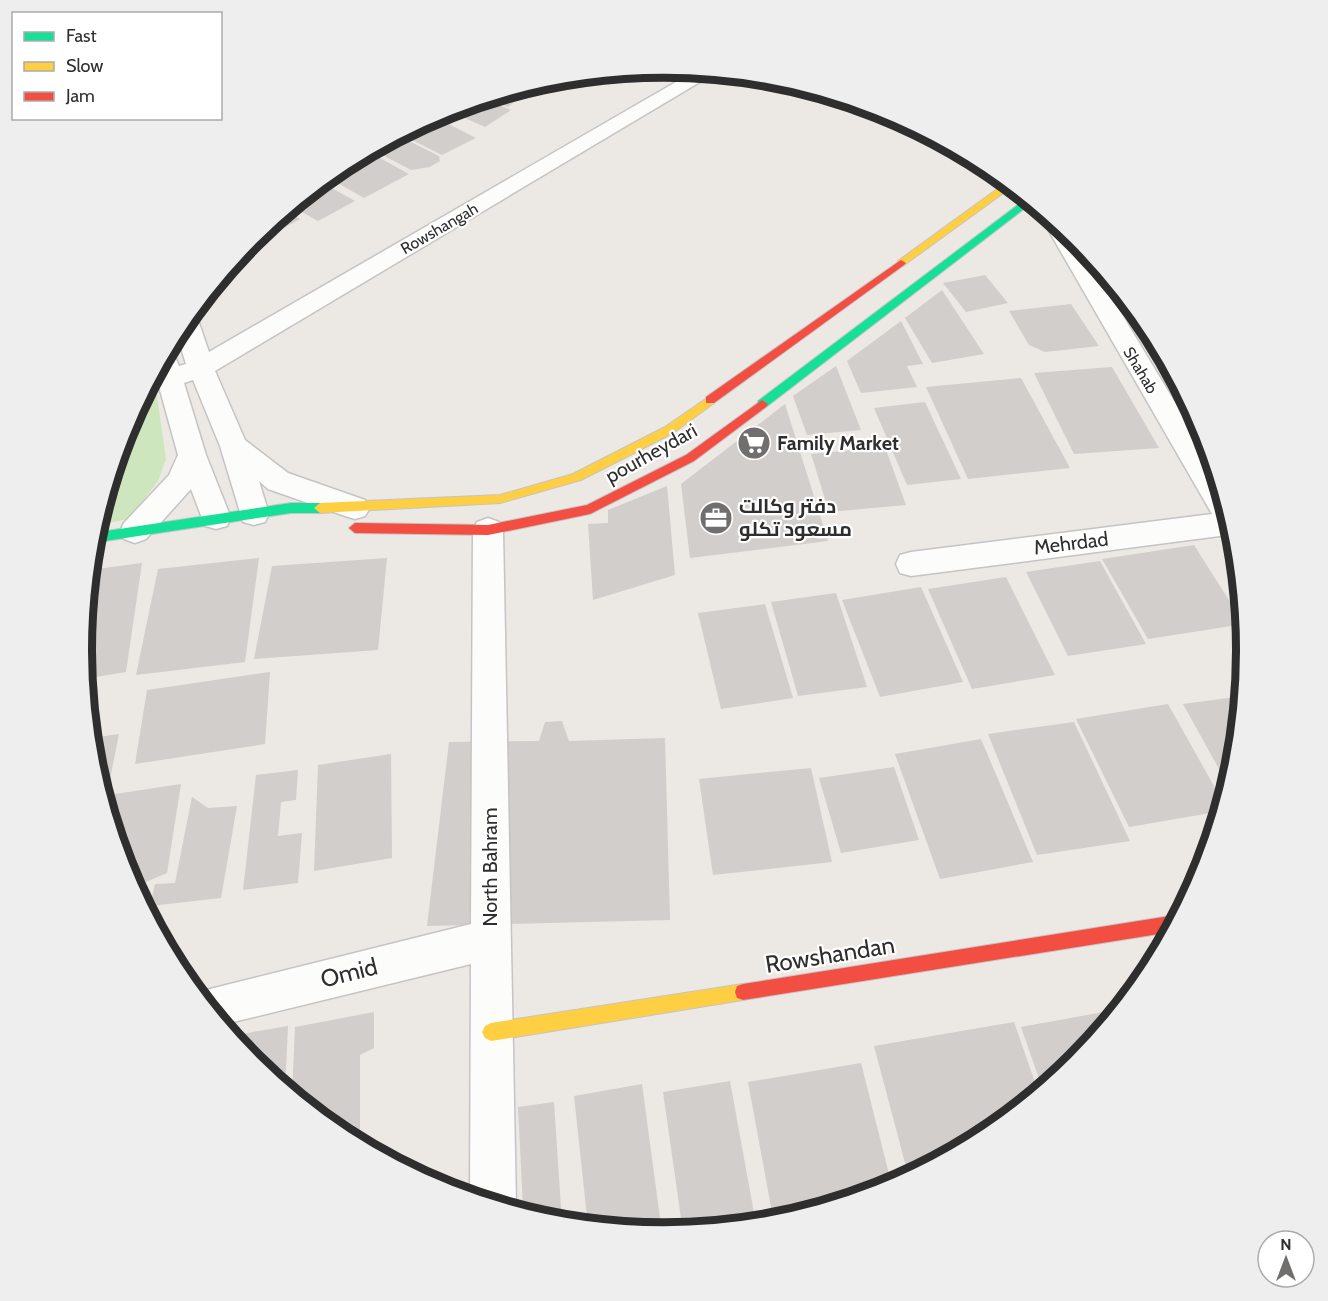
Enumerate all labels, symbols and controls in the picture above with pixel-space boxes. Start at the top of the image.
legend [12,12,222,120]
text: Fast [66,25,97,47]
text: Slow [66,55,103,77]
text: Jam [65,85,95,107]
street label: Rowshangah [397,199,481,258]
street label: Shahab [1119,344,1162,397]
street label: pourheydari [601,418,701,488]
supermarket icon: Family Market [736,425,772,461]
place label: Family Market [777,431,899,455]
place label: دفتر وکالت مسعود تکلو [739,494,852,541]
office icon: دفتر وکالت مسعود تکلو [698,500,734,536]
street label: Mehrdad [1032,527,1110,559]
street label: North Bahram [478,808,502,926]
street label: Rowshandan [763,930,897,979]
street label: Omid [317,951,380,994]
north arrow [1256,1229,1316,1289]
text: N [1280,1235,1292,1254]

